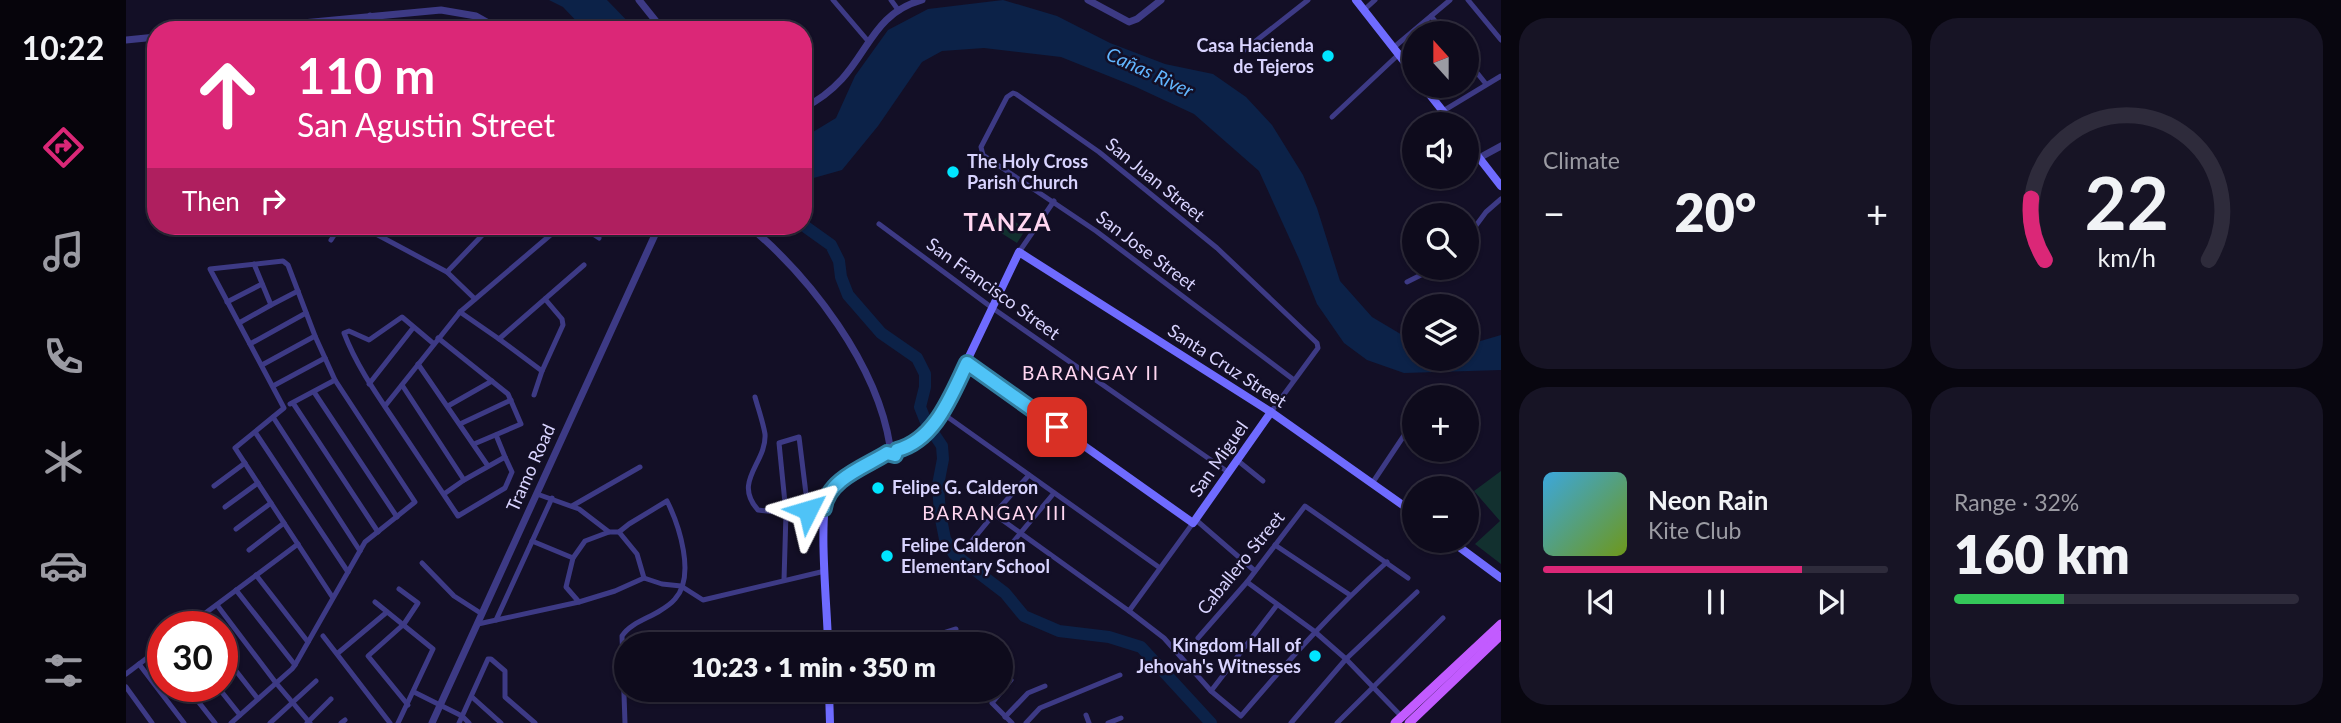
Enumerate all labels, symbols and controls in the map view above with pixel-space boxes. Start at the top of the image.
north arrow [1402,21,1479,98]
map controls [1402,21,1479,553]
text: 10:22 [22,28,104,67]
place label: Casa Hacienda de Tejeros [1196,34,1314,77]
water label: Cañas River [1103,41,1198,102]
text: 110 m [297,46,435,104]
marker: Casa Hacienda de Tejeros [1320,48,1336,64]
icon: ahead [182,49,273,140]
text: San Agustin Street [297,105,555,144]
button: sound [1402,112,1479,189]
icon: directions [39,123,88,172]
street label: San Juan Street [1102,133,1210,226]
text: Climate [1543,146,1620,174]
place label: The Holy Cross Parish Church [967,150,1088,193]
text: 22 [2084,158,2169,246]
marker: The Holy Cross Parish Church [945,164,961,180]
text: 20° [1675,181,1756,243]
icon: right [254,182,292,220]
text: Then [182,185,240,217]
text: − [1543,190,1565,236]
text: + [1866,190,1888,236]
button: search [1402,203,1479,280]
street label: San Jose Street [1092,205,1201,295]
district label: TANZA [963,207,1053,236]
icon: music [39,227,88,276]
street label: San Francisco Street [923,232,1065,344]
text: km/h [2097,241,2156,271]
button: layers [1402,294,1479,371]
street label: Santa Cruz Street [1164,319,1292,412]
icon: phone [39,332,88,381]
district label: BARANGAY II [1022,361,1160,384]
button: + [1402,385,1479,462]
pin [1027,397,1087,457]
icon: arrive [1038,408,1076,446]
street label: San Miguel [1184,416,1252,500]
street label: Tramo Road [501,420,559,515]
icon: climate [39,437,88,486]
position arrow [771,473,845,547]
place label: Felipe G. Calderon [892,476,1038,498]
button: − [1402,476,1479,553]
marker: Felipe G. Calderon [870,480,886,496]
text: Neon Rain [1648,484,1768,516]
text: Range · 32% [1954,488,2079,516]
district label: BARANGAY III [922,501,1068,524]
street label: Caballero Street [1192,506,1289,618]
text: Kite Club [1648,516,1741,544]
text: 160 km [1954,523,2130,585]
place label: Felipe Calderon Elementary School [901,534,1050,577]
icon: car [39,541,88,590]
marker: Felipe Calderon Elementary School [879,548,895,564]
icon: previous [1582,583,1620,621]
icon: pause [1697,583,1735,621]
icon: next [1812,583,1850,621]
speed limit sign: 30 [147,611,238,702]
place label: Kingdom Hall of Jehovah's Witnesses [1136,634,1302,677]
icon: filters [39,646,88,695]
marker: Kingdom Hall of Jehovah's Witnesses [1307,648,1323,664]
text: 10:23 · 1 min · 350 m [691,651,936,683]

